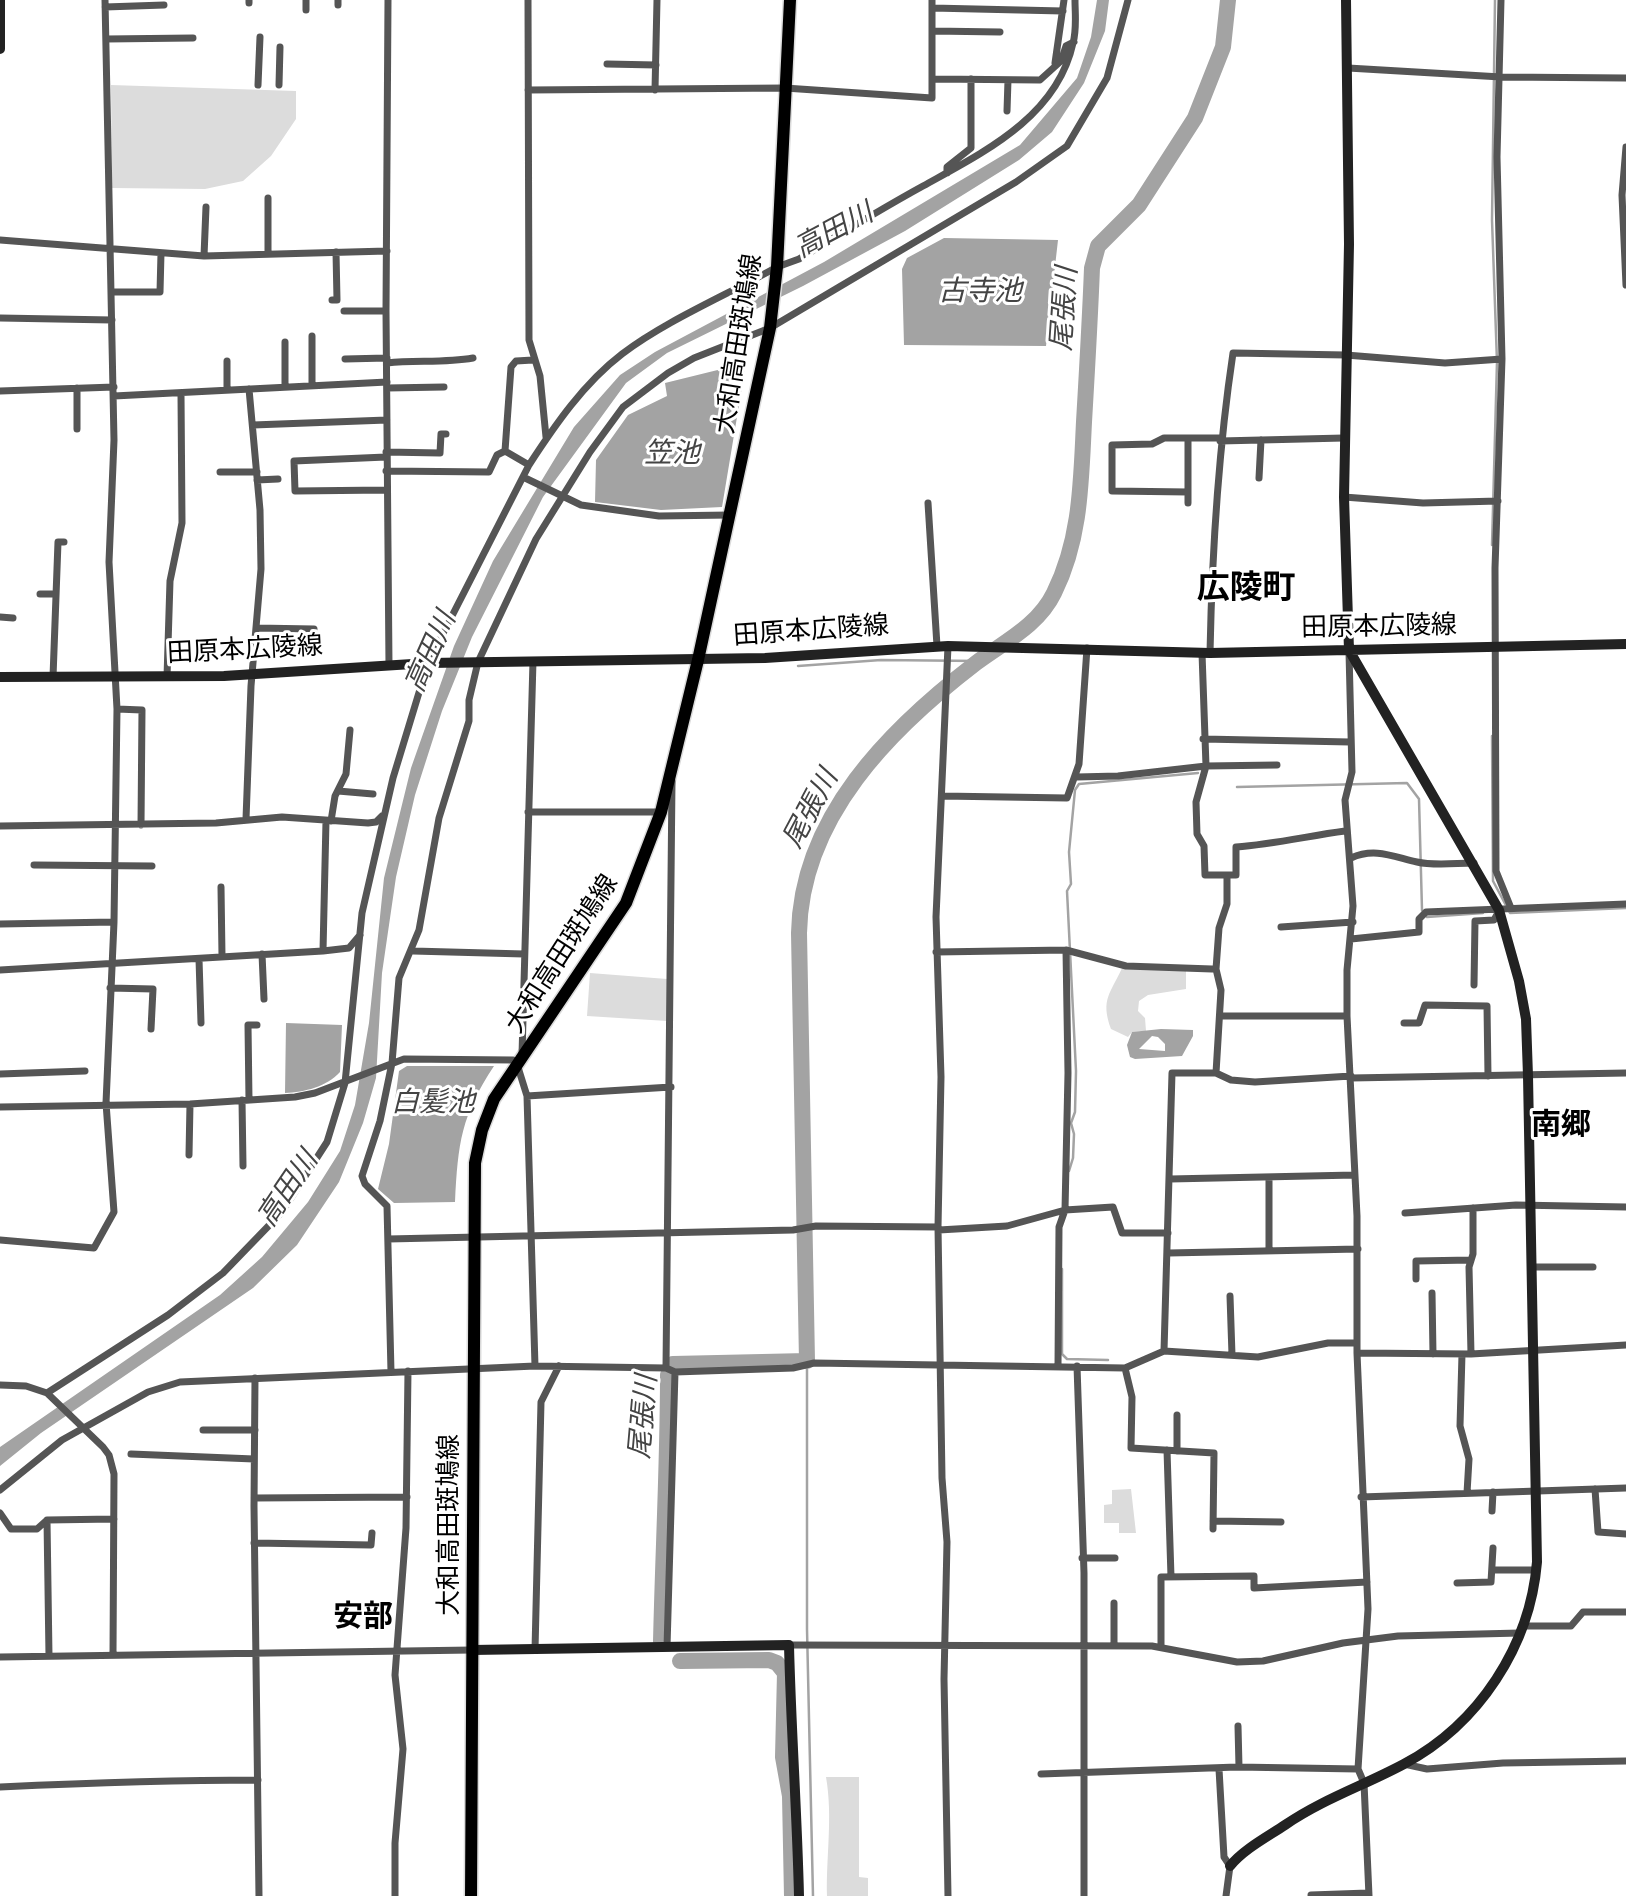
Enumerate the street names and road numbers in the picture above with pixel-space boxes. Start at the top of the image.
street label: 大和高田斑鳩線 [709,252,769,436]
street label: 田原本広陵線 [732,610,890,652]
street label: 田原本広陵線 [1301,610,1457,644]
street label: 田原本広陵線 [166,630,324,670]
street label: 大和高田斑鳩線 [499,869,625,1039]
street label: 大和高田斑鳩線 [434,1434,466,1616]

